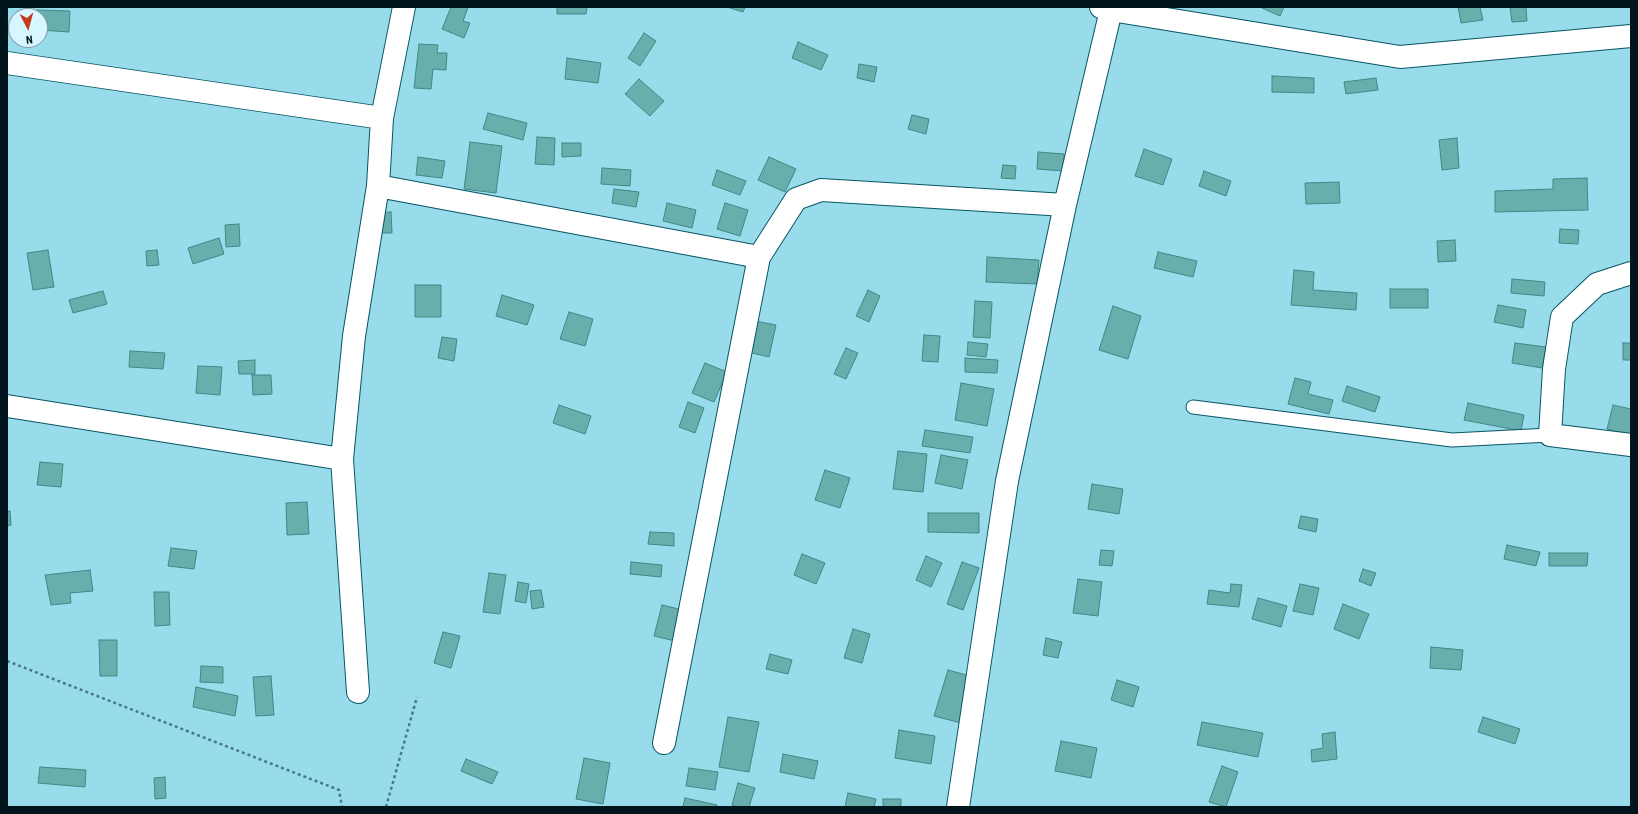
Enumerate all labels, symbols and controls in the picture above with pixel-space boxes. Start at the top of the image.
north arrow [8,8,48,48]
text: N [25,33,33,46]

